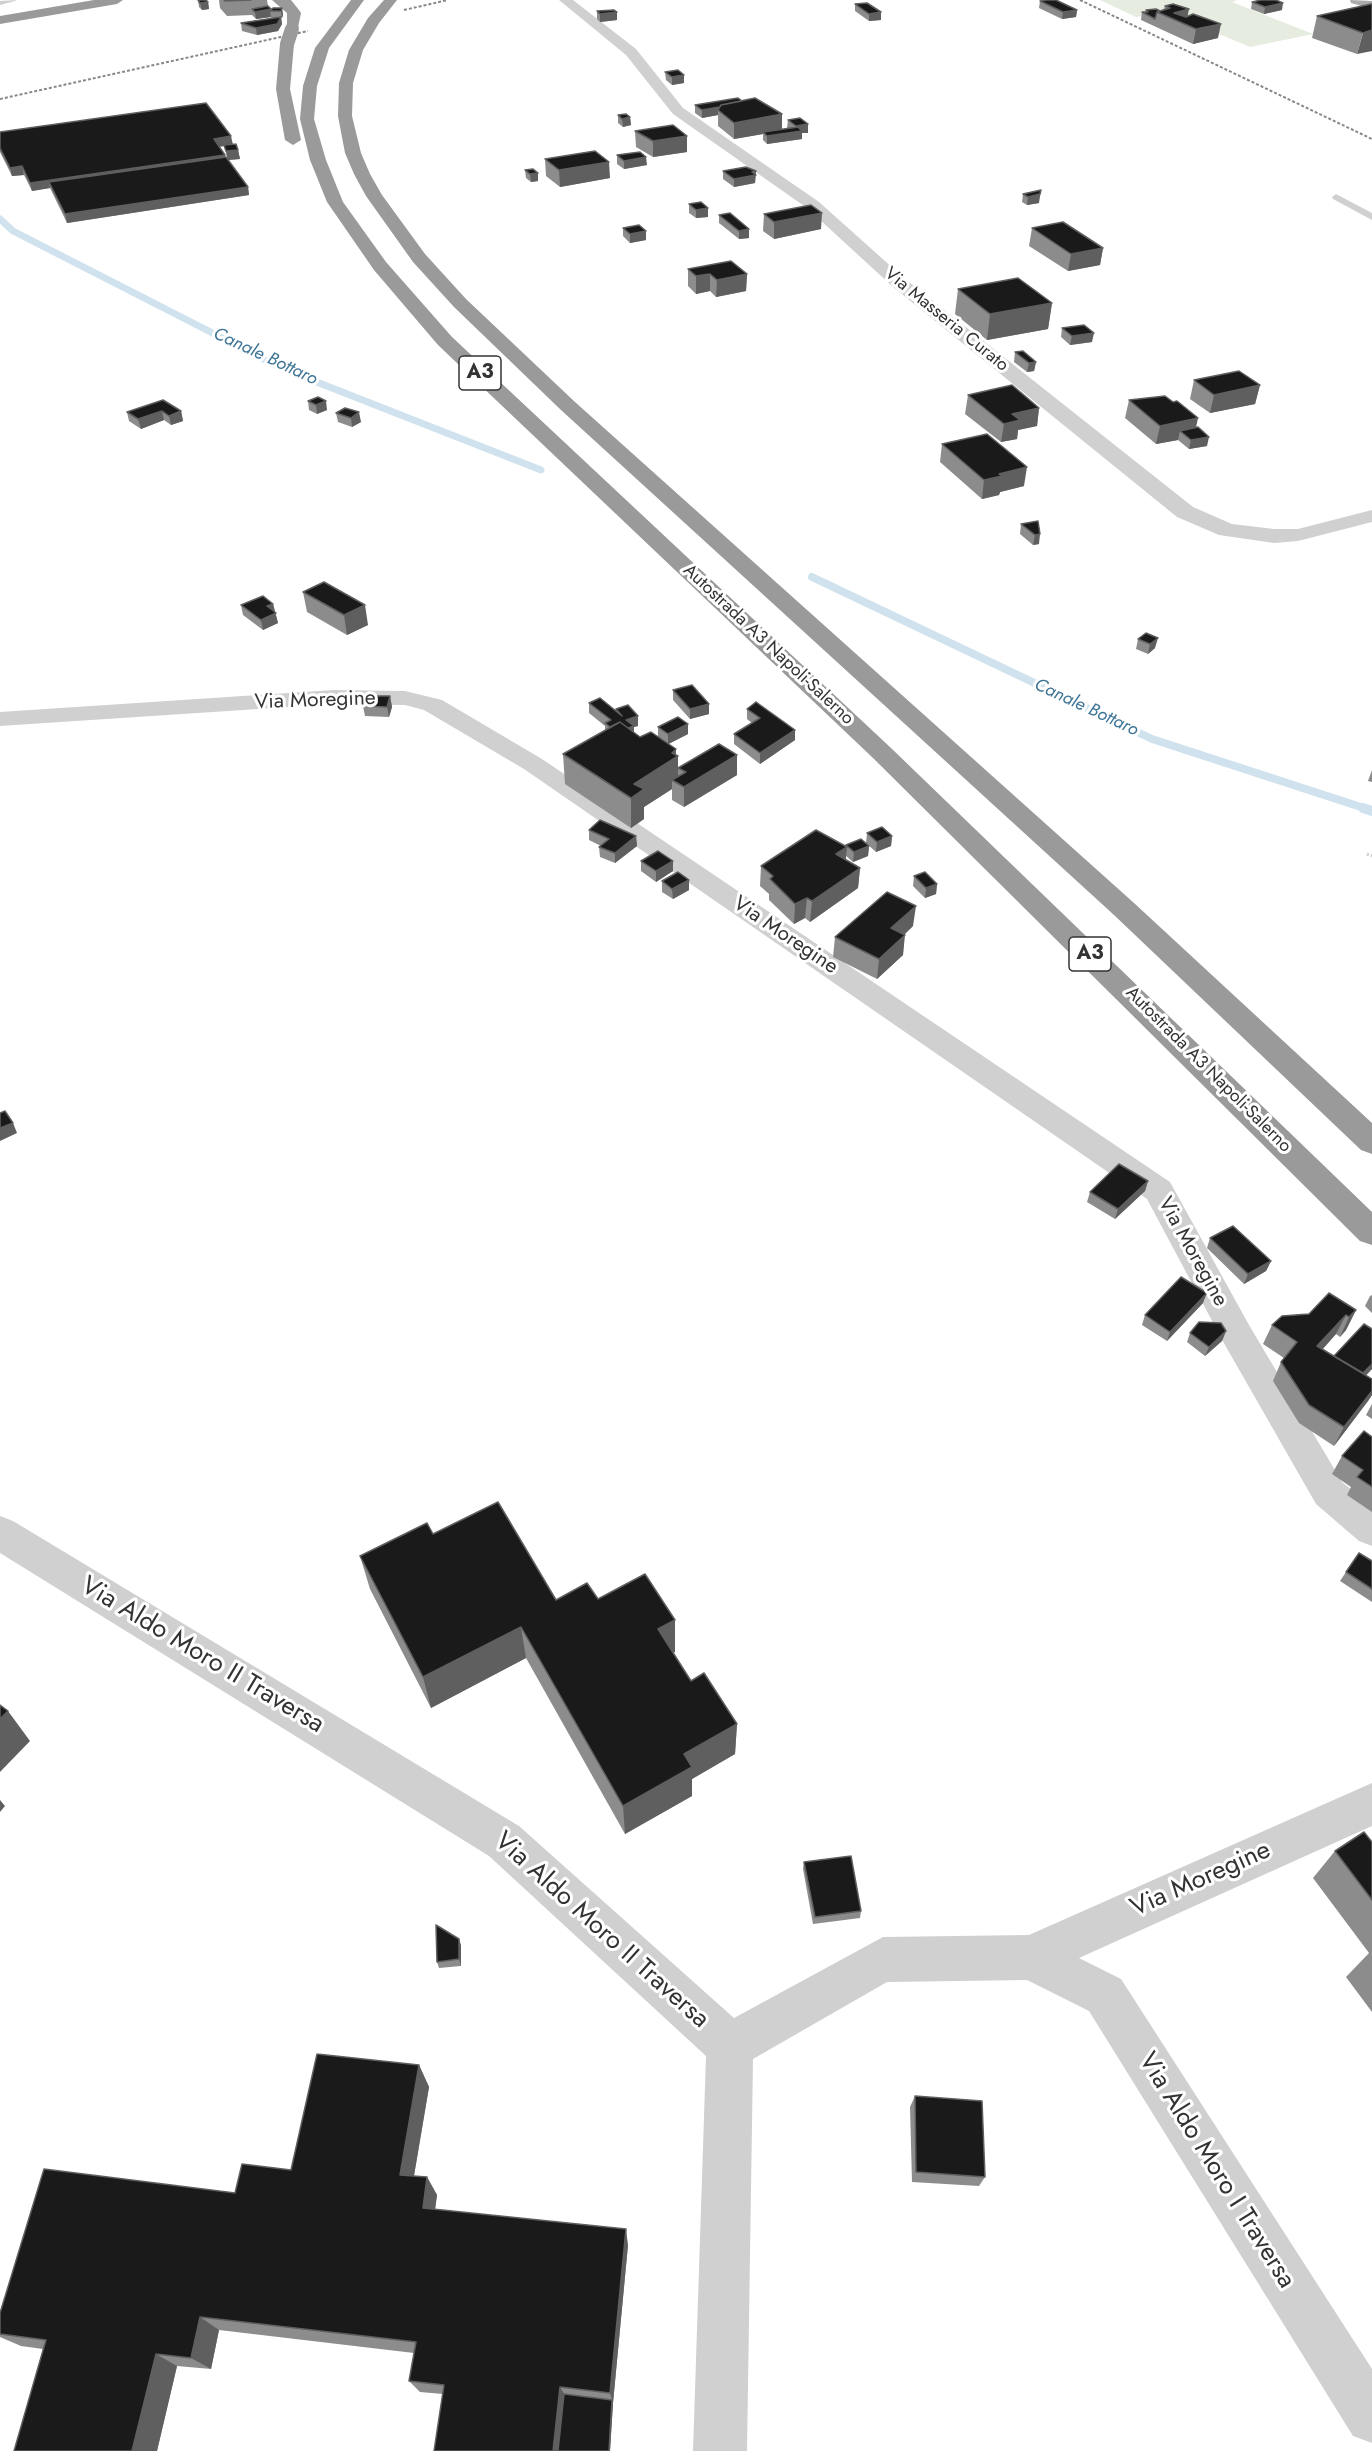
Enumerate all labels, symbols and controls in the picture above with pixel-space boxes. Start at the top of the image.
street label: Via Masseria Curato [880,263,1012,377]
water label: Canale Bottaro [210,323,320,391]
road number: A3 [459,356,501,390]
street label: Autostrada A3 Napoli-Salerno [678,560,858,730]
water label: Canale Bottaro [1031,674,1141,742]
street label: Via Moregine [254,686,376,716]
street label: Via Moregine [728,892,842,980]
road number: A3 [1069,937,1111,971]
street label: Autostrada A3 Napoli-Salerno [1121,983,1295,1157]
street label: Via Moregine [1152,1193,1232,1311]
street label: Via Aldo Moro II Traversa [75,1571,329,1741]
street label: Via Aldo Moro II Traversa [487,1826,715,2036]
street label: Via Moregine [1126,1835,1276,1925]
street label: Via Aldo Moro I Traversa [1131,2047,1301,2295]

